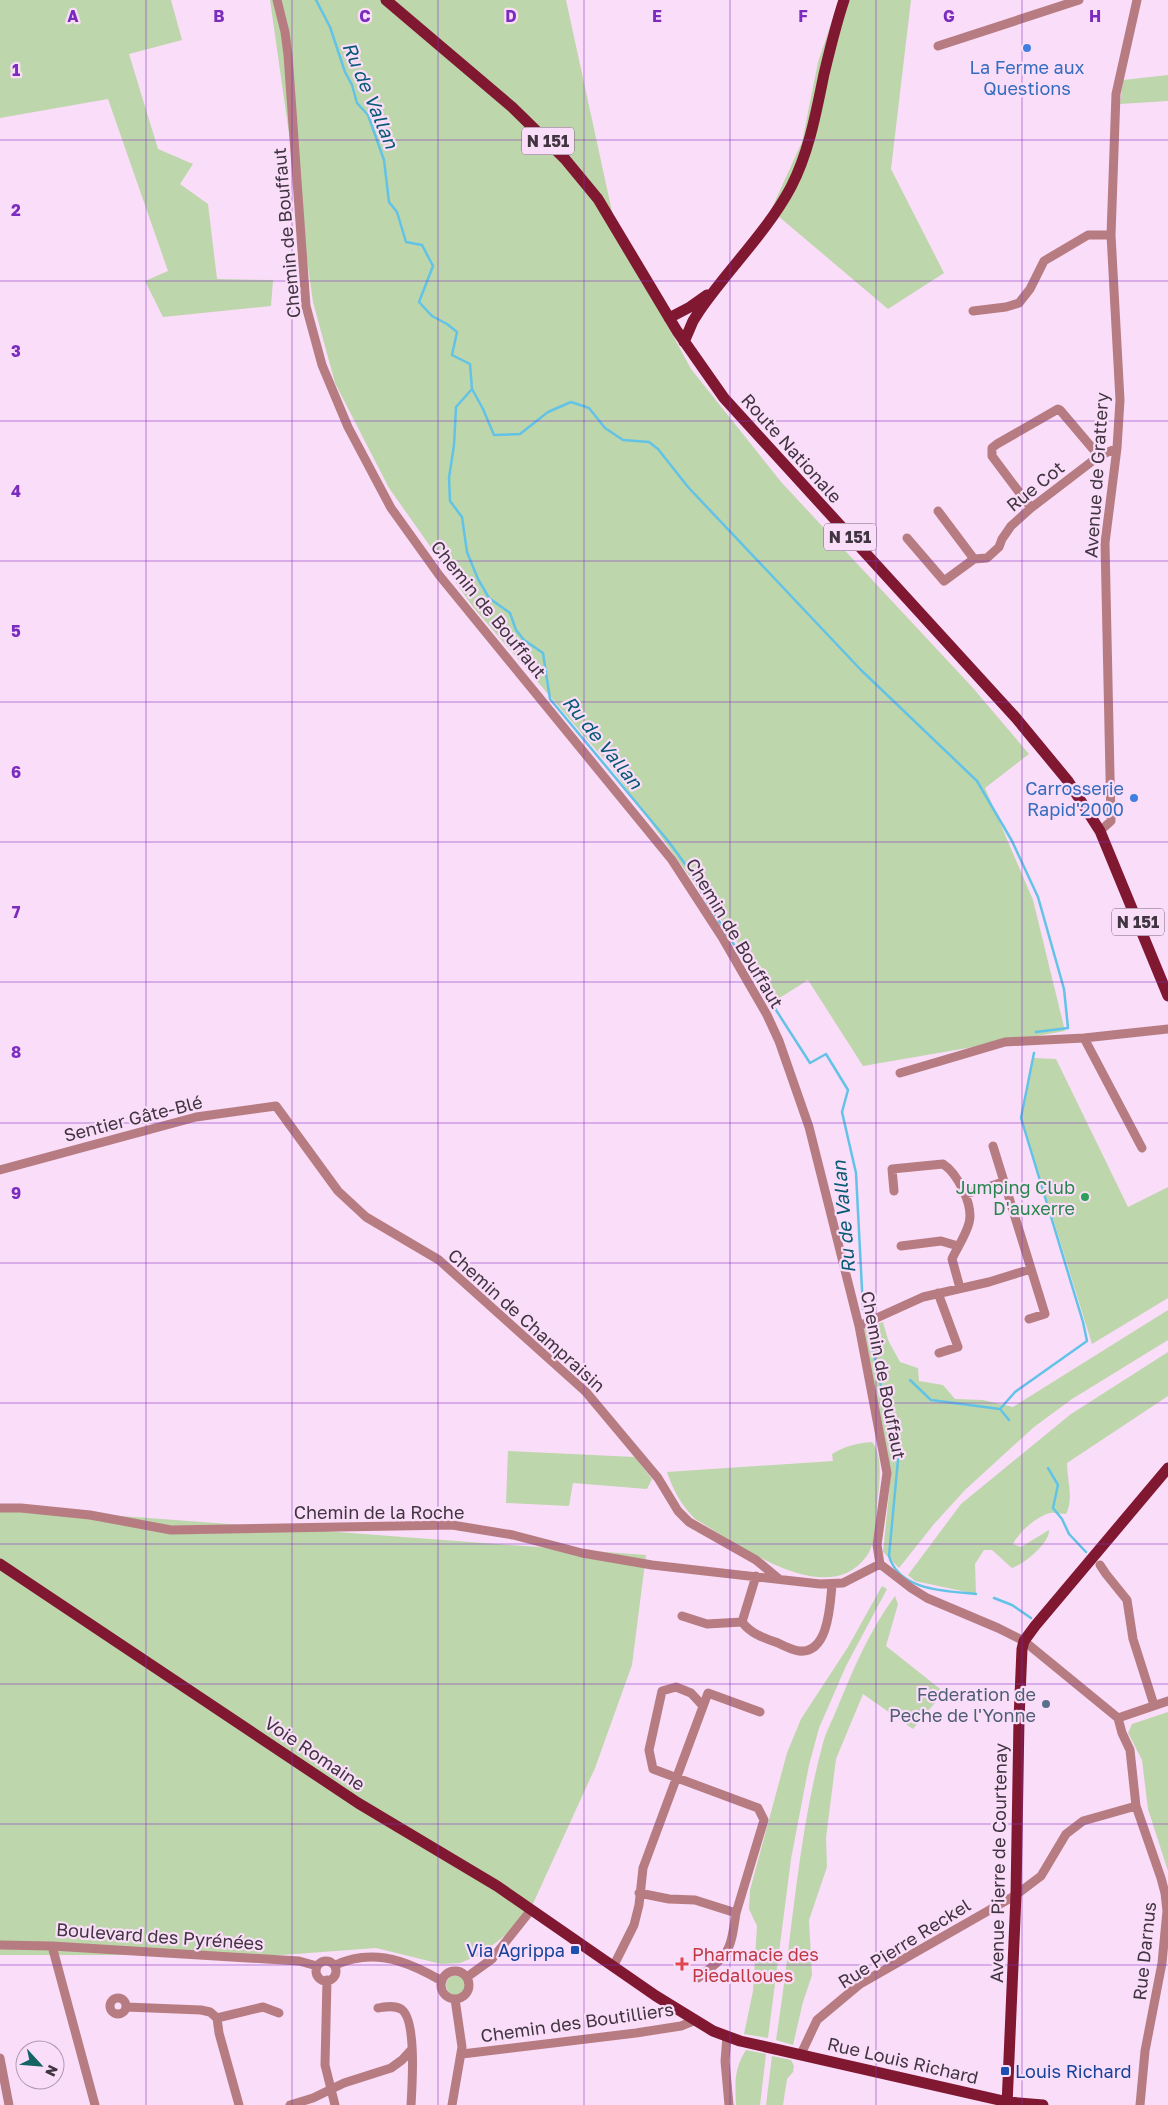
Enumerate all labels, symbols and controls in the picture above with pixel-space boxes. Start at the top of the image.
text: A [67,6,79,26]
text: B [213,6,225,26]
text: C [359,6,371,26]
text: D [505,6,517,26]
text: E [652,6,662,26]
text: F [798,6,808,26]
text: G [943,6,955,26]
text: H [1089,6,1101,26]
water label: Ru de Vallan [338,38,404,153]
marker: La Ferme aux Questions [1021,42,1033,54]
place label: La Ferme aux Questions [970,56,1085,99]
text: 1 [12,60,20,80]
road number: N 151 [522,128,574,154]
street label: Chemin de Bouffaut [268,147,304,319]
text: 2 [11,200,21,220]
text: 3 [11,341,21,361]
street label: Route Nationale [737,389,847,507]
street label: Avenue de Grattery [1079,391,1113,559]
street label: Rue Cot [1002,456,1068,516]
text: 4 [11,481,21,501]
road number: N 151 [824,524,876,550]
street label: Chemin de Bouffaut [427,536,551,682]
text: 5 [11,621,21,641]
water label: Ru de Vallan [558,691,648,794]
text: 6 [11,762,21,782]
place label: Carrosserie Rapid'2000 [1025,777,1124,820]
marker: Carrosserie Rapid'2000 [1128,792,1140,804]
street label: Chemin de Bouffaut [682,854,788,1012]
text: 7 [12,902,21,922]
road number: N 151 [1112,909,1164,936]
text: 8 [11,1042,21,1062]
street label: Sentier Gâte-Blé [61,1090,205,1146]
water label: Ru de Vallan [826,1158,859,1274]
place label: Jumping Club D'auxerre [956,1176,1075,1219]
text: 9 [11,1183,21,1203]
marker: Jumping Club D'auxerre [1079,1191,1091,1203]
street label: Chemin de Champraisin [444,1244,610,1396]
street label: Chemin de Bouffaut [857,1289,911,1461]
street label: Chemin de la Roche [294,1501,464,1523]
place label: Federation de Peche de l'Yonne [889,1683,1036,1726]
marker: Federation de Peche de l'Yonne [1040,1698,1052,1710]
street label: Voie Romaine [260,1711,370,1795]
street label: Avenue Pierre de Courtenay [985,1743,1011,1983]
street label: Rue Pierre Reckel [834,1893,974,1993]
street label: Rue Darnus [1128,1901,1160,2001]
street label: Boulevard des Pyrénées [55,1918,265,1954]
place label: Via Agrippa [466,1939,565,1961]
place label: Pharmacie des Piedalloues [692,1943,819,1986]
marker: Via Agrippa [569,1944,581,1956]
marker: Pharmacie des Piedalloues [676,1958,688,1970]
street label: Chemin des Boutilliers [479,1998,675,2046]
street label: Rue Louis Richard [825,2032,981,2088]
north arrow [15,2040,65,2090]
place label: Louis Richard [1015,2060,1132,2082]
text: N [42,2062,62,2079]
marker: Louis Richard [999,2065,1011,2077]

